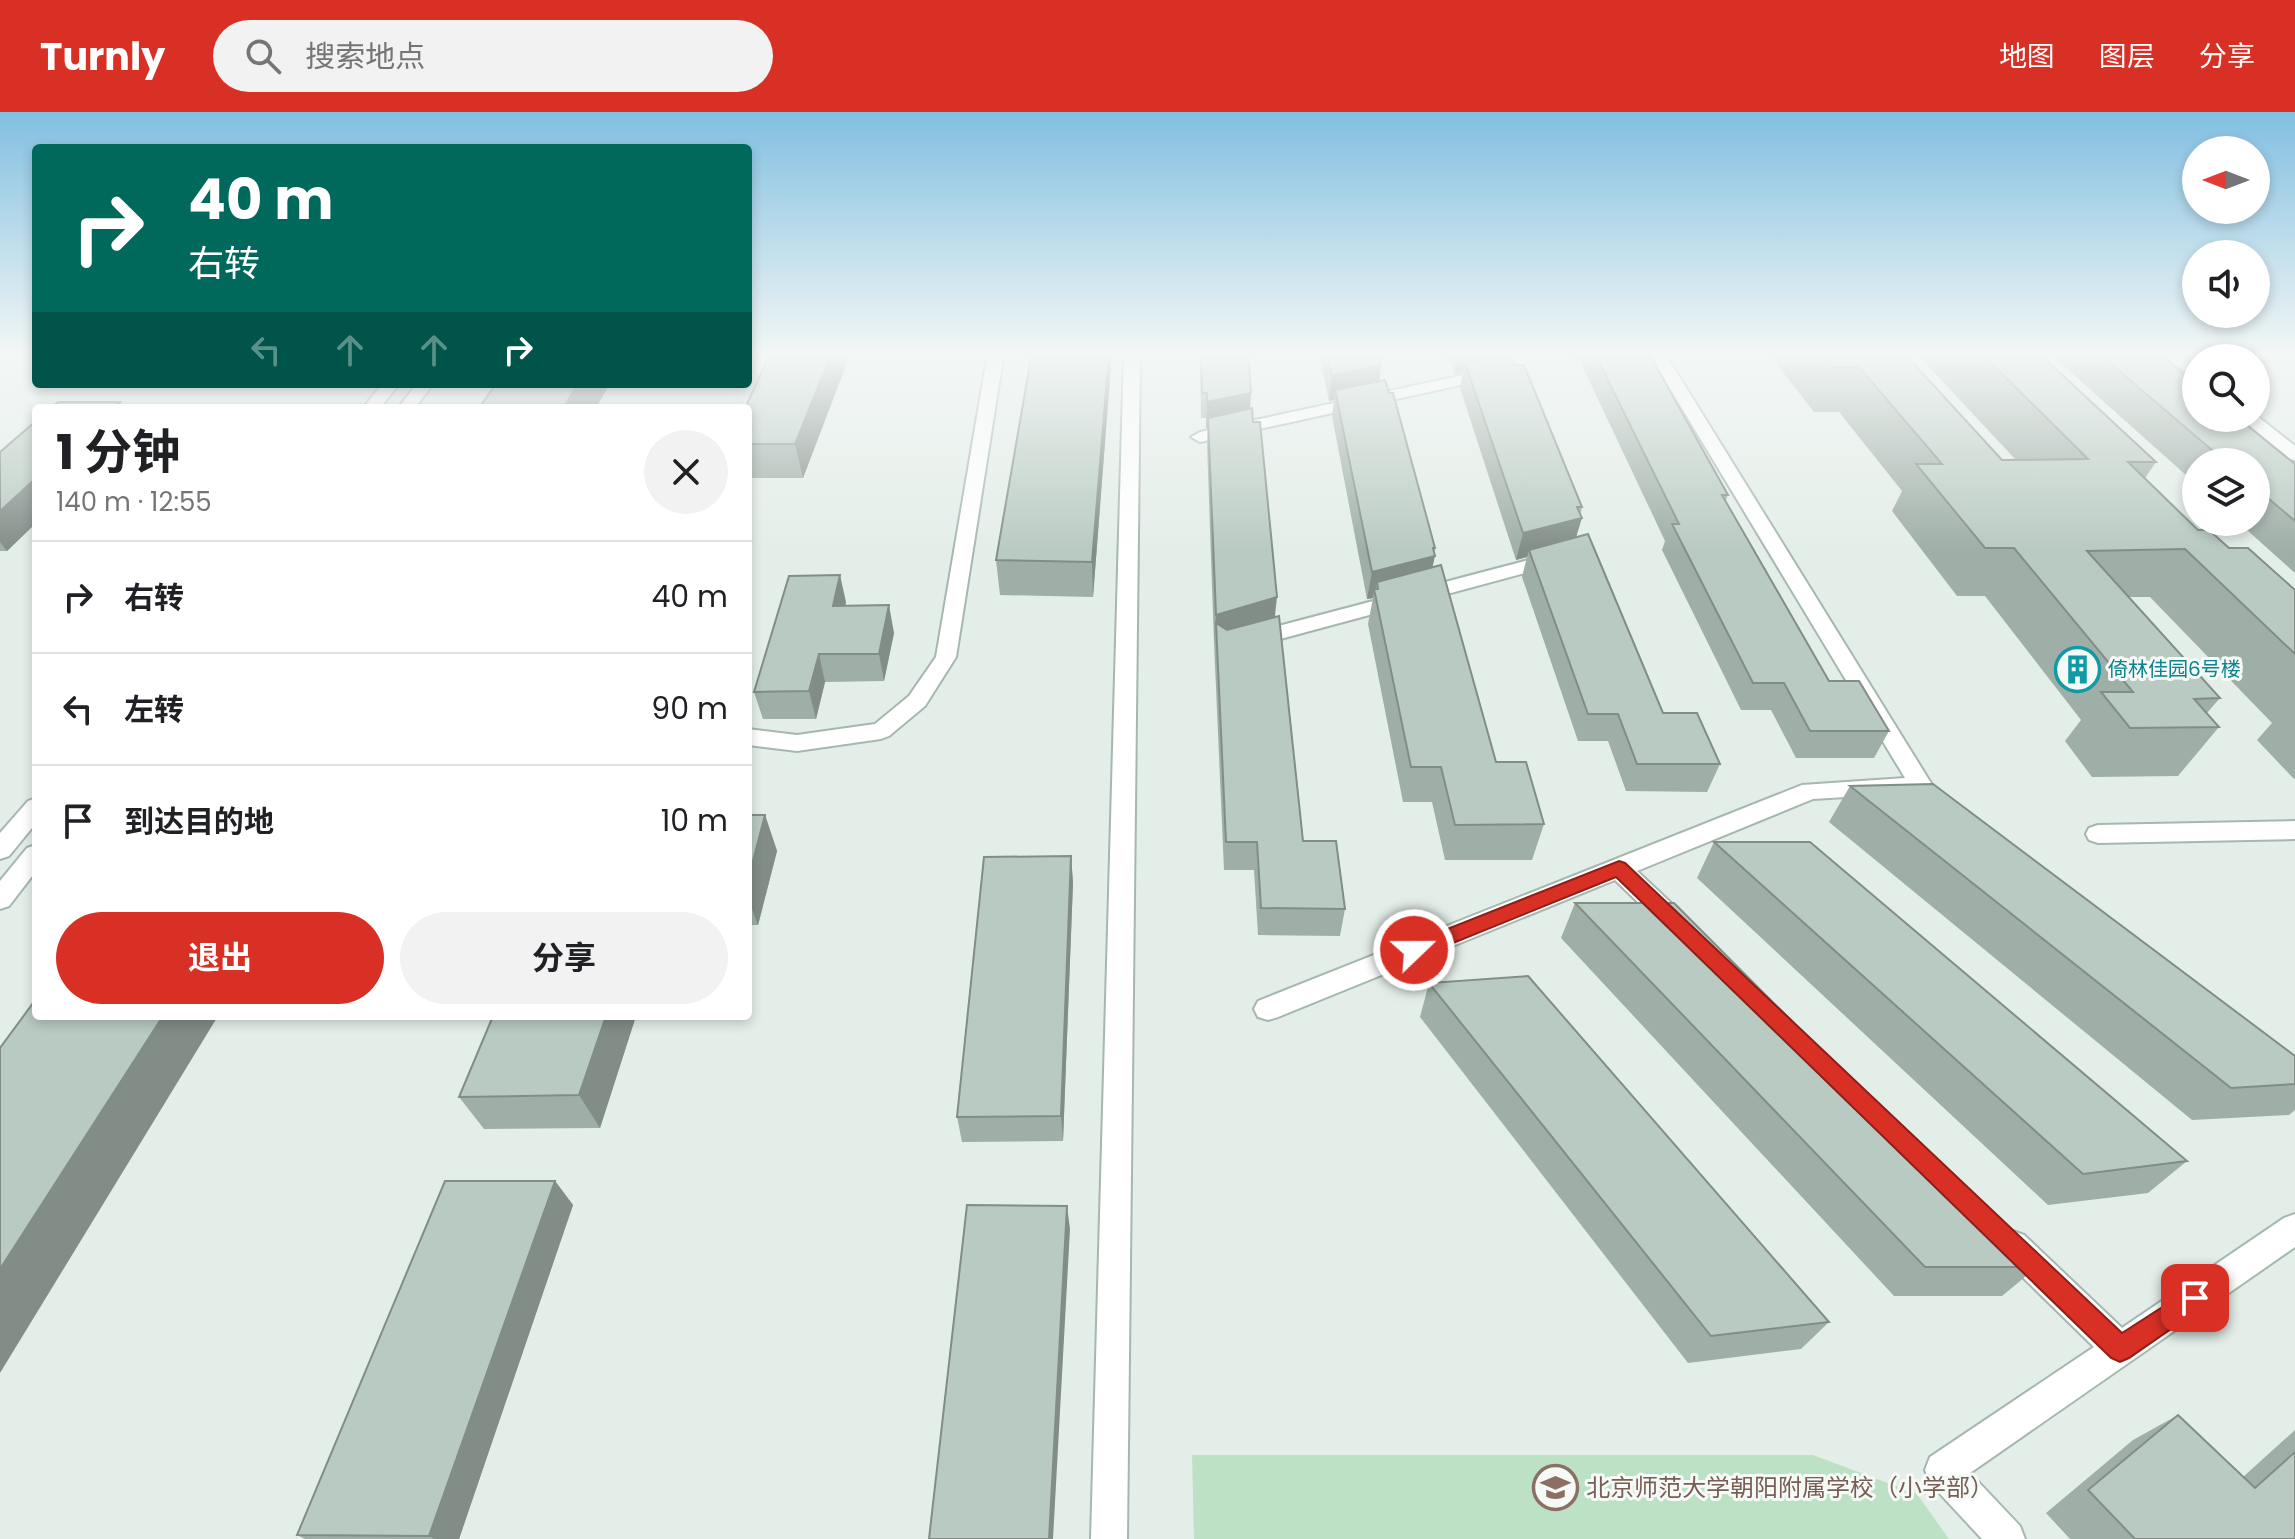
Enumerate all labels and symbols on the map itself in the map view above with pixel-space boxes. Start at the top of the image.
north arrow [2182,136,2270,224]
building icon: 倚林佳园6号楼 [2053,645,2101,693]
place label: 倚林佳园6号楼 [2108,655,2241,683]
position arrow [1372,908,1456,992]
pin [2161,1264,2229,1332]
school or university icon: 北京师范大学朝阳附属学校（小学部） [1531,1464,1579,1512]
place label: 北京师范大学朝阳附属学校（小学部） [1586,1471,1994,1504]

